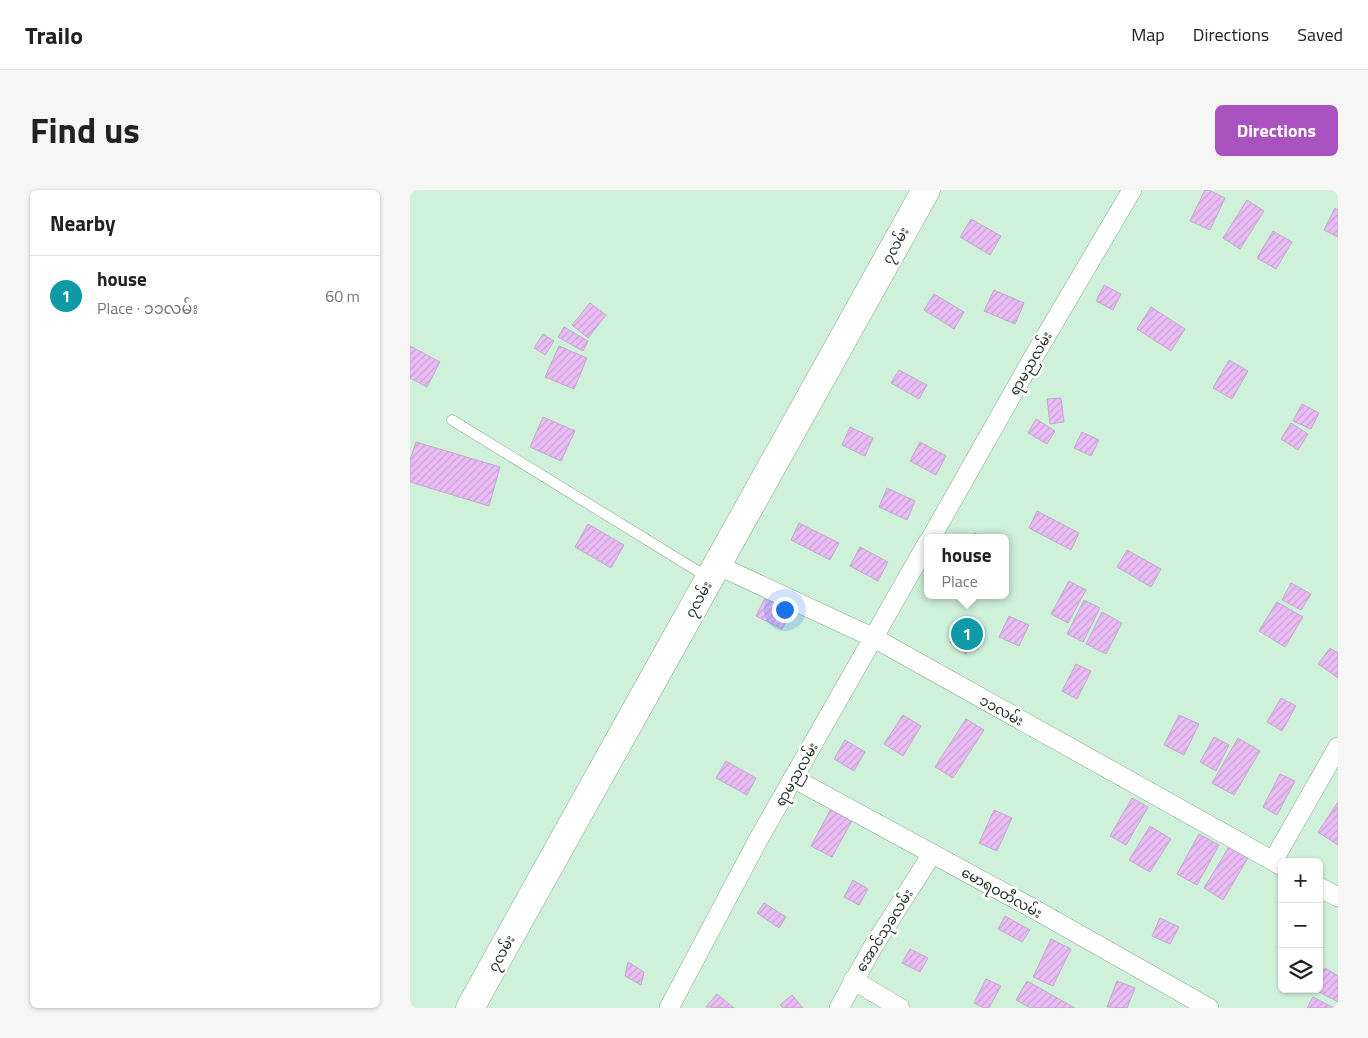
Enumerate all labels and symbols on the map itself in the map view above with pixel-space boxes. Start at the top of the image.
street label: ၇လမ်း [876,223,915,268]
street label: ရာမညလမ်း [1003,327,1059,400]
street label: ၇လမ်း [679,577,718,622]
your location [772,597,798,623]
pin: 1 [951,615,983,653]
street label: ၁၁လမ်း [976,689,1028,731]
street label: ရာမညလမ်း [769,738,825,811]
street label: မောရဝတီလမ်း [957,861,1046,925]
street label: အောင်သုခလမ်း [850,884,920,977]
street label: ၇လမ်း [482,931,521,976]

